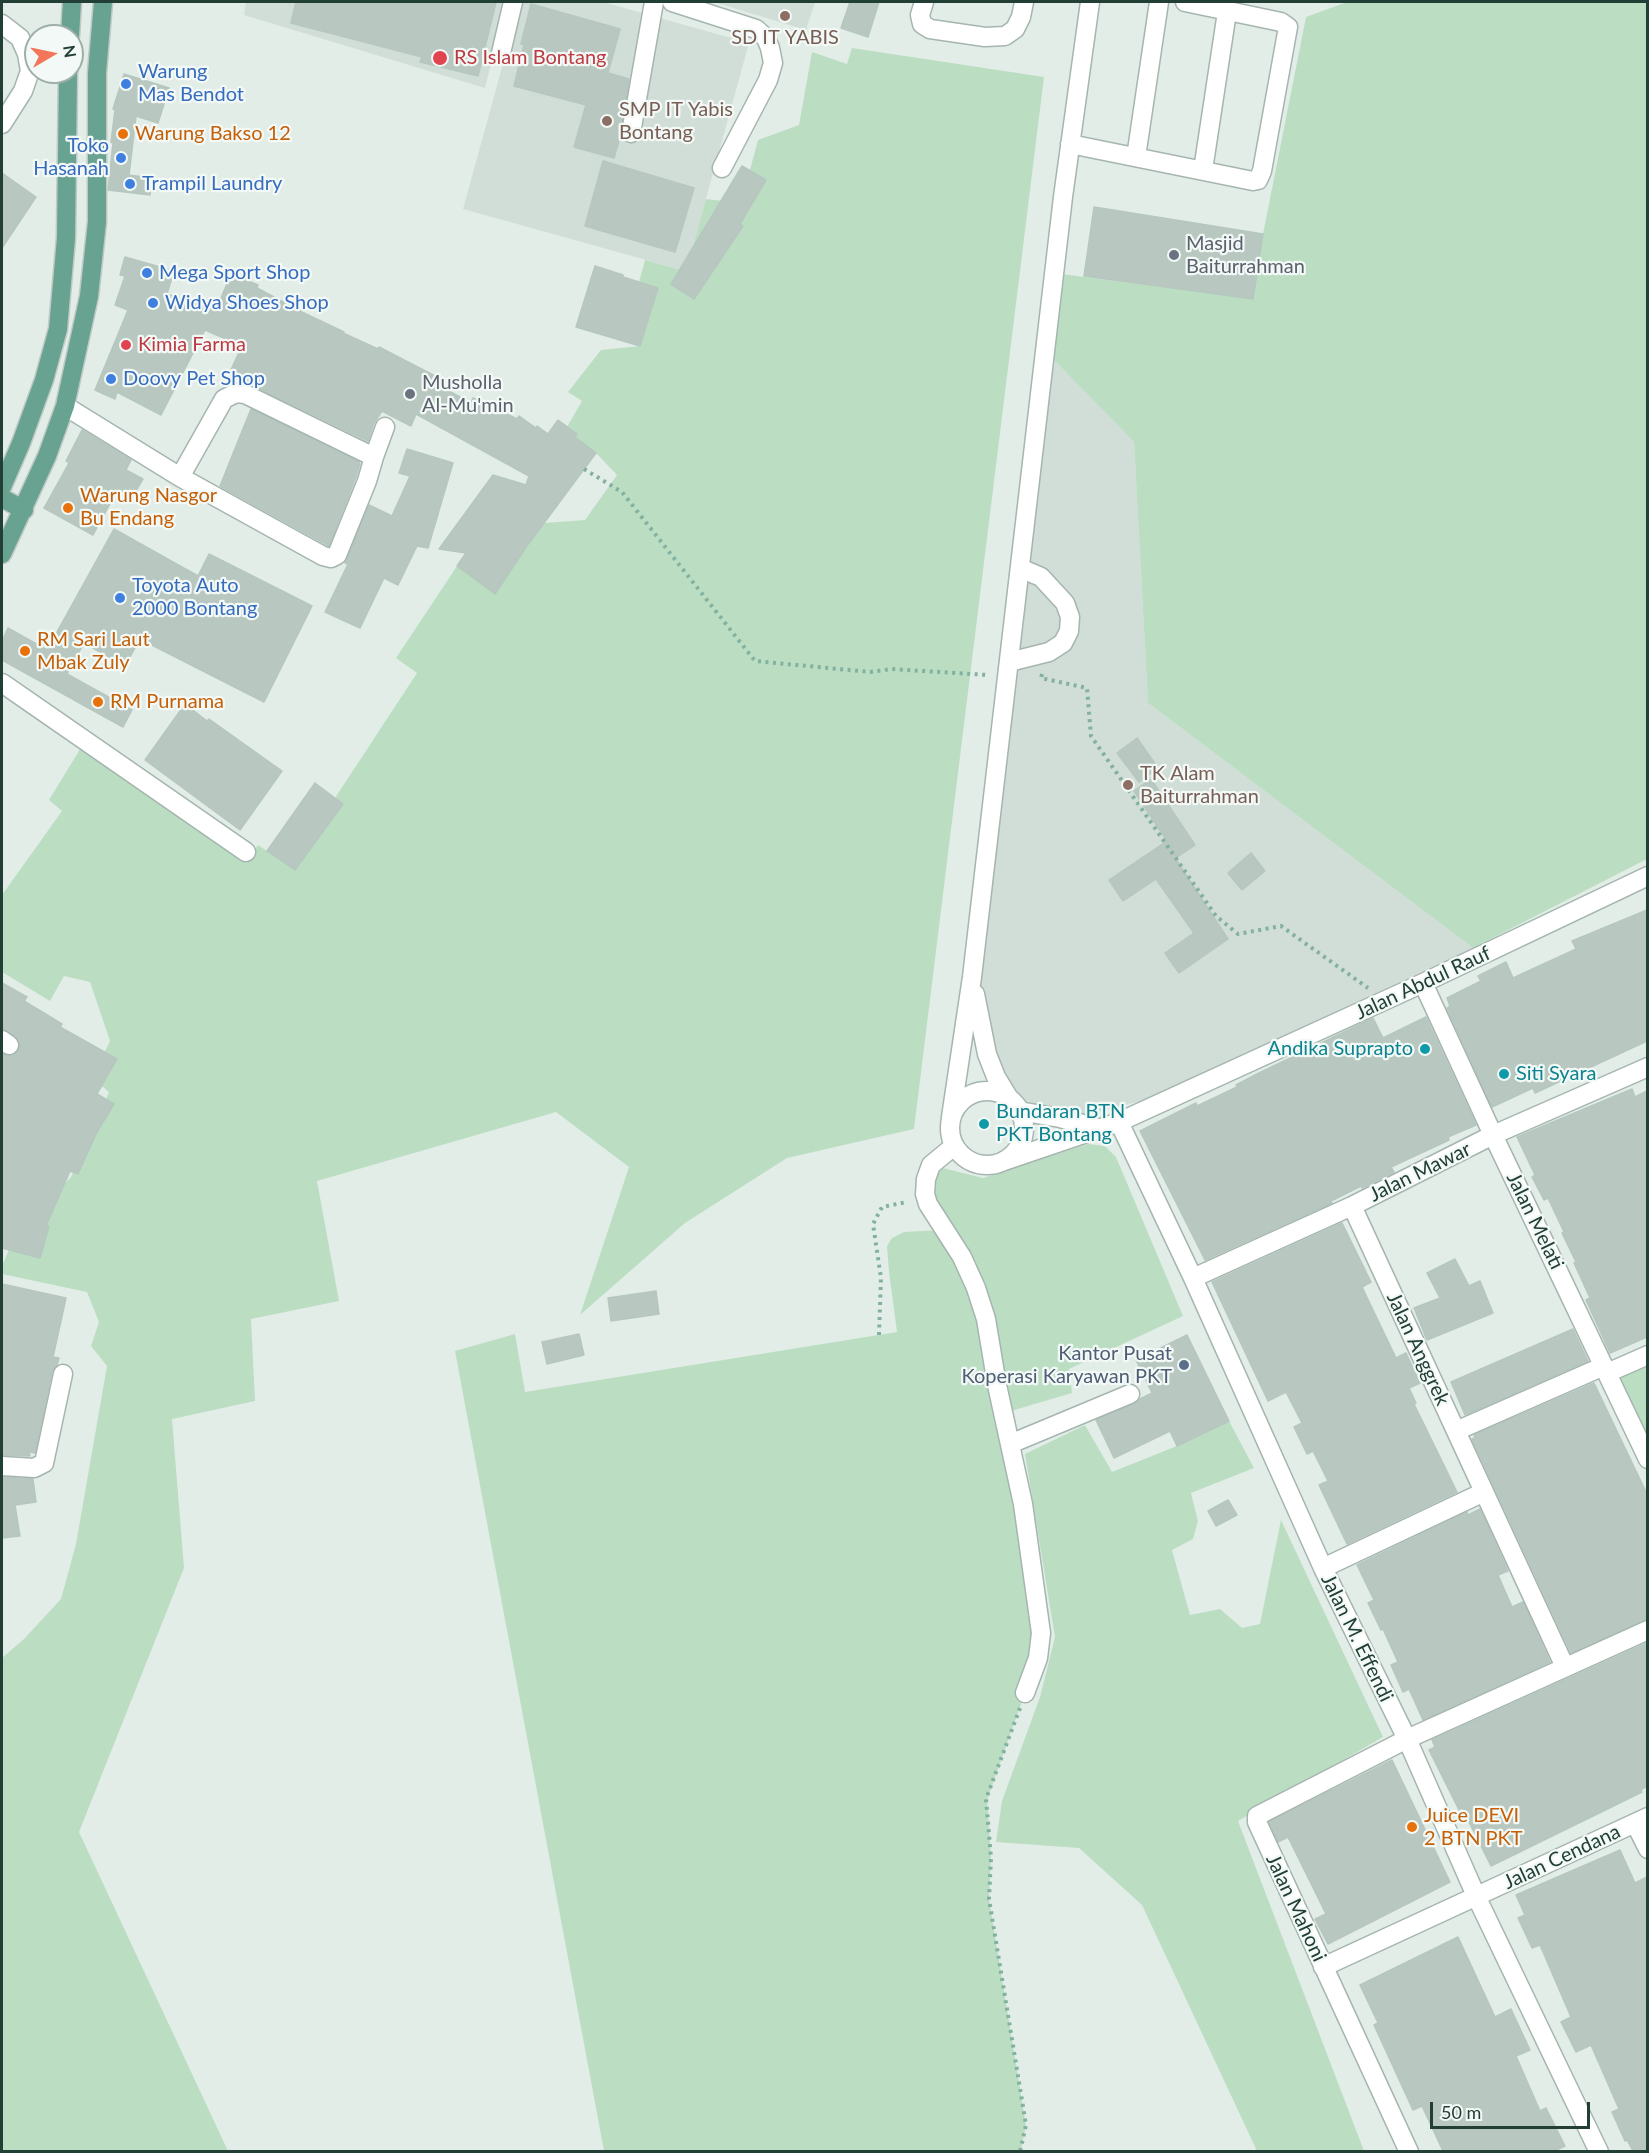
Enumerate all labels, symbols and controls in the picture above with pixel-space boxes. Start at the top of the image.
marker: SD IT YABIS [778,9,792,23]
north arrow [24,24,84,84]
place label: SD IT YABIS [731,26,839,50]
text: N [60,44,81,59]
place label: RS Islam Bontang [454,46,606,70]
marker: RS Islam Bontang [431,49,449,67]
place label: Warung Mas Bendot [138,60,244,107]
marker: Warung Mas Bendot [119,77,133,91]
place label: SMP IT Yabis Bontang [619,98,733,145]
marker: SMP IT Yabis Bontang [600,114,614,128]
place label: Warung Bakso 12 [135,122,291,146]
marker: Warung Bakso 12 [116,127,130,141]
place label: Toko Hasanah [33,134,109,181]
marker: Toko Hasanah [114,151,128,165]
place label: Trampil Laundry [142,172,282,196]
marker: Trampil Laundry [123,177,137,191]
place label: Masjid Baiturrahman [1186,232,1305,279]
marker: Masjid Baiturrahman [1167,248,1181,262]
place label: Mega Sport Shop [159,261,310,285]
marker: Mega Sport Shop [140,266,154,280]
place label: Widya Shoes Shop [165,291,329,315]
marker: Widya Shoes Shop [146,296,160,310]
place label: Kimia Farma [138,333,246,357]
marker: Kimia Farma [119,338,133,352]
place label: Doovy Pet Shop [123,367,265,391]
place label: Musholla Al-Mu'min [422,371,514,418]
marker: Doovy Pet Shop [104,372,118,386]
marker: Musholla Al-Mu'min [403,387,417,401]
place label: Warung Nasgor Bu Endang [80,484,217,531]
marker: Warung Nasgor Bu Endang [61,501,75,515]
place label: Toyota Auto 2000 Bontang [132,574,257,621]
marker: Toyota Auto 2000 Bontang [113,591,127,605]
place label: RM Sari Laut Mbak Zuly [37,628,150,675]
marker: RM Sari Laut Mbak Zuly [18,644,32,658]
place label: RM Purnama [110,690,224,714]
marker: RM Purnama [91,695,105,709]
place label: TK Alam Baiturrahman [1140,762,1259,809]
marker: TK Alam Baiturrahman [1121,778,1135,792]
street label: Jalan Abdul Rauf [1352,941,1494,1025]
place label: Andika Suprapto [1268,1037,1413,1061]
marker: Andika Suprapto [1418,1042,1432,1056]
place label: Siti Syara [1516,1062,1596,1086]
marker: Siti Syara [1497,1067,1511,1081]
place label: Bundaran BTN PKT Bontang [996,1100,1125,1147]
marker: Bundaran BTN PKT Bontang [977,1117,991,1131]
street label: Jalan Mawar [1365,1137,1475,1207]
street label: Jalan Melati [1501,1169,1569,1273]
street label: Jalan Anggrek [1381,1289,1455,1409]
place label: Kantor Pusat Koperasi Karyawan PKT [961,1342,1172,1389]
marker: Kantor Pusat Koperasi Karyawan PKT [1177,1358,1191,1372]
street label: Jalan M. Effendi [1316,1570,1398,1706]
place label: Juice DEVI 2 BTN PKT [1424,1804,1523,1851]
street label: Jalan Cendana [1500,1819,1624,1895]
marker: Juice DEVI 2 BTN PKT [1405,1820,1419,1834]
street label: Jalan Mahoni [1261,1851,1331,1965]
scale bar [1433,2090,1594,2128]
text: 50 m [1441,2101,1481,2123]

